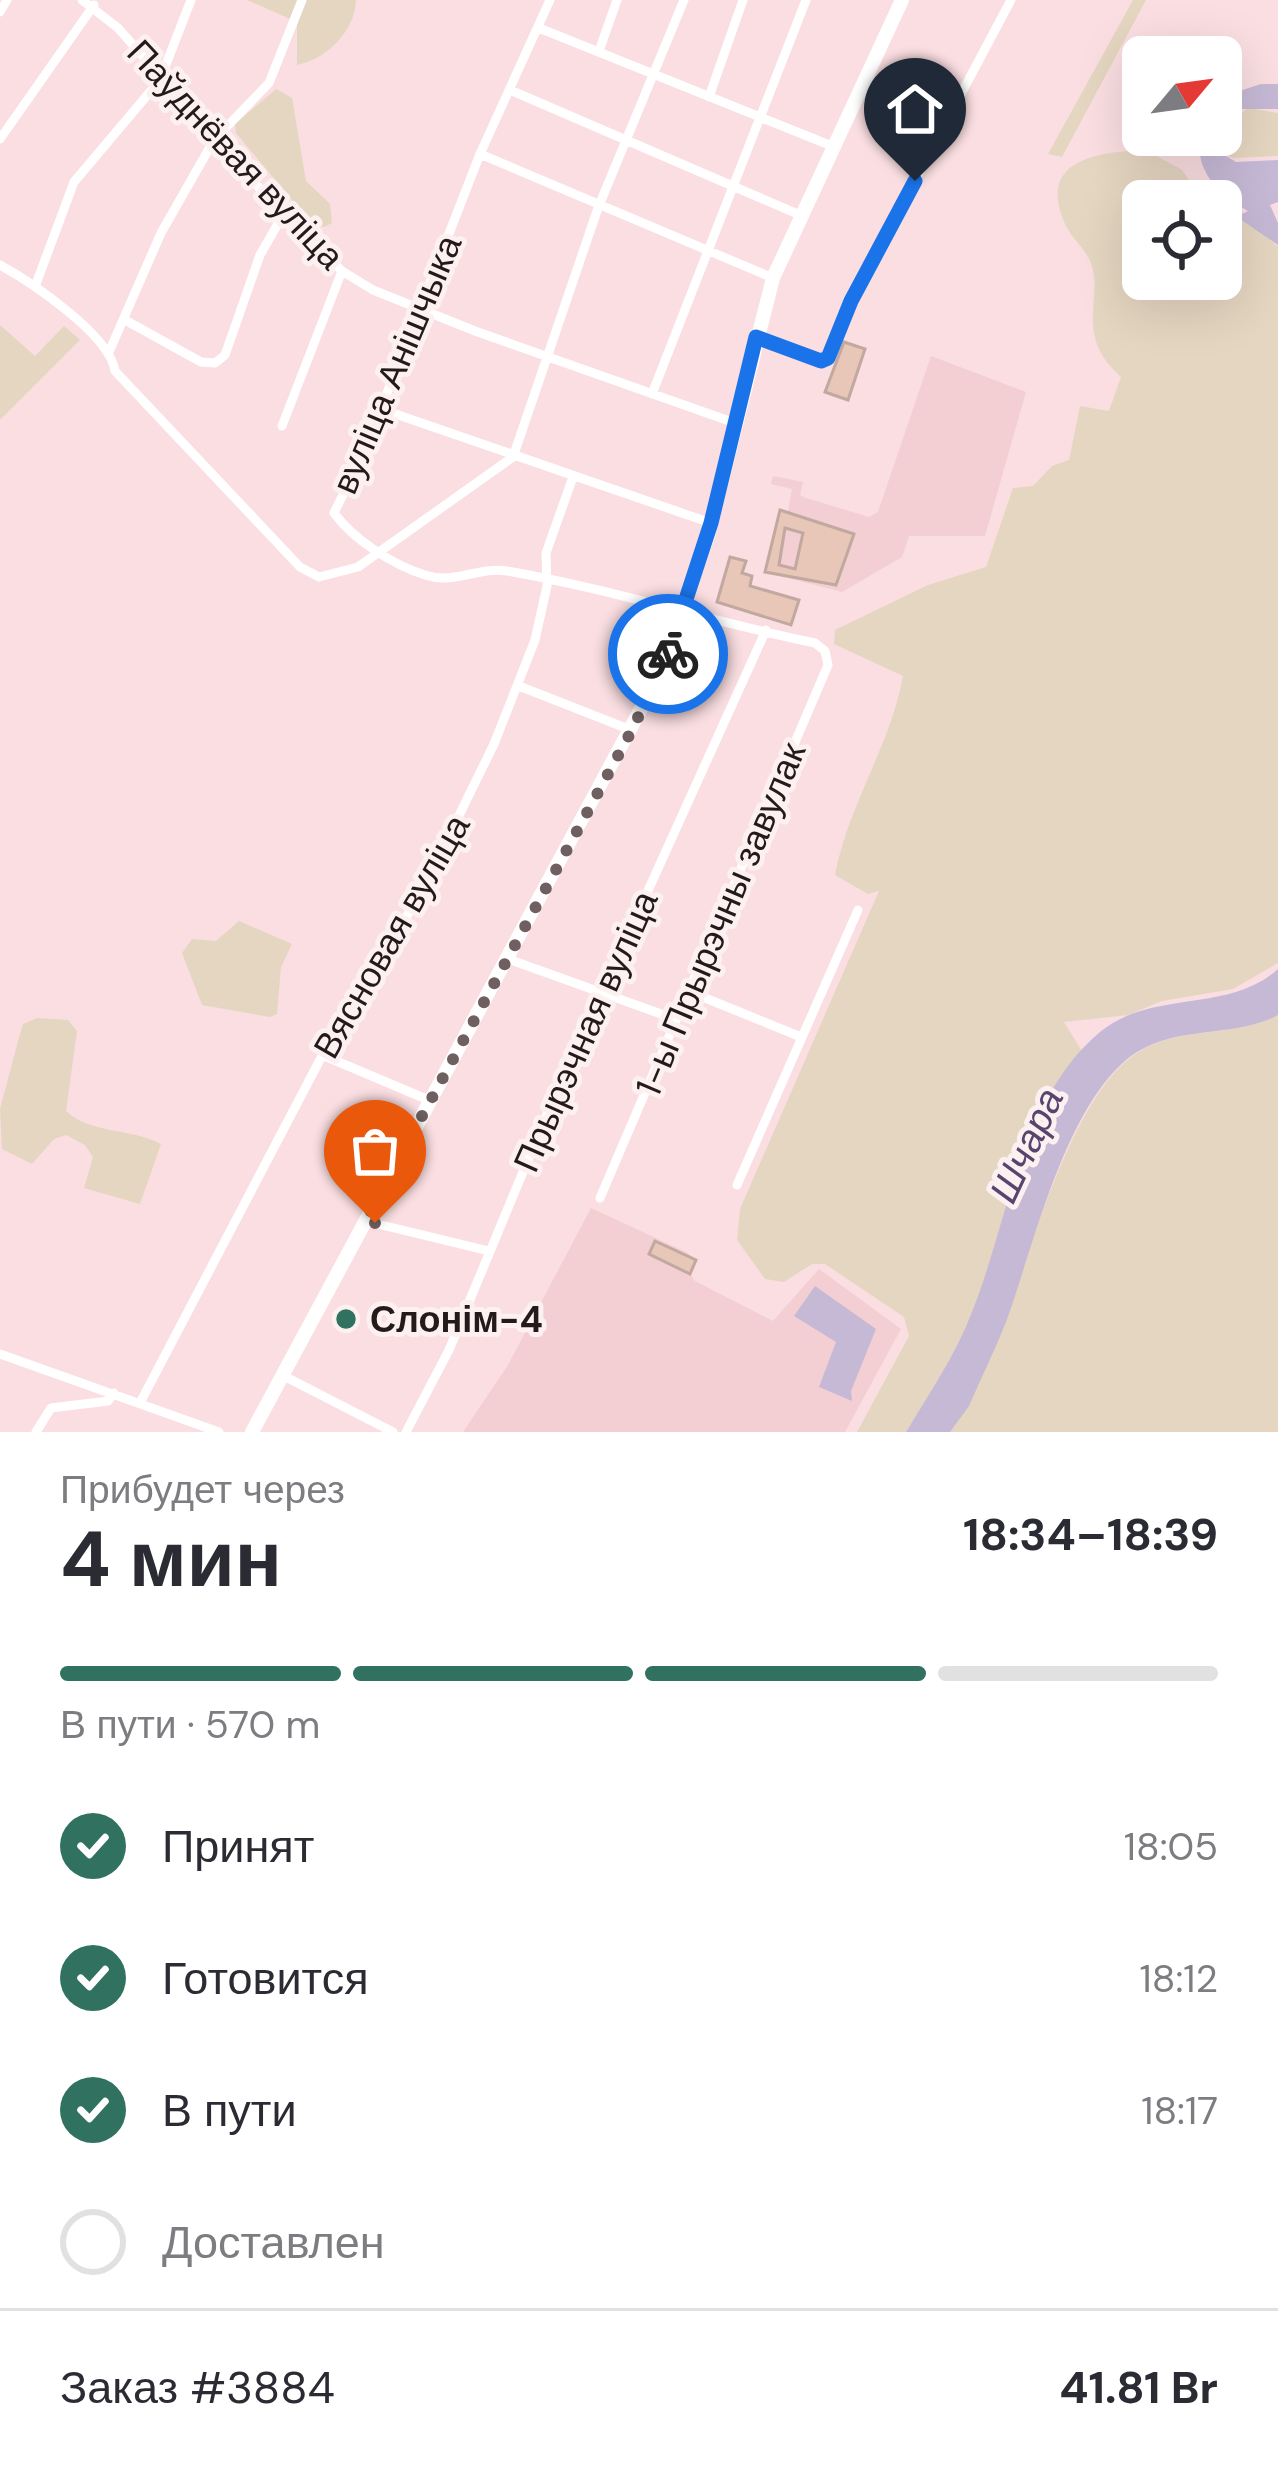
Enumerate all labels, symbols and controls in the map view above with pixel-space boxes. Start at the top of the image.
street label: Паўднёвая вуліца [117,29,355,280]
north arrow [1122,36,1242,156]
map controls [1122,36,1242,300]
pin [864,58,966,181]
icon: home [882,76,948,142]
button: locate [1122,180,1242,300]
street label: вуліца Анішчыка [321,227,473,501]
courier [608,594,728,714]
icon: bike [635,621,701,687]
street label: 1-ы Прырэчны завулак [625,735,816,1103]
street label: Вясновая вуліца [303,805,481,1067]
street label: Прырэчная вуліца [502,882,669,1179]
water label: Шчара [978,1080,1075,1211]
pin [324,1100,426,1223]
icon: bag [342,1118,408,1184]
place label: Слонім-4 [370,1296,543,1343]
marker: Слонім-4 [333,1306,359,1332]
text: Прибудет через [60,1464,345,1515]
text: 18:34–18:39 [963,1505,1218,1564]
text: 4 мин [60,1509,282,1610]
text: В пути · 570 m [60,1699,320,1750]
icon: check [60,1813,126,1879]
text: Принят [162,1817,314,1876]
text: 18:05 [1124,1821,1218,1872]
icon: check [60,1945,126,2011]
text: Готовится [162,1949,369,2008]
text: 18:12 [1140,1953,1218,2004]
icon: check [60,2077,126,2143]
text: В пути [162,2081,297,2140]
text: 18:17 [1141,2085,1218,2136]
text: Доставлен [162,2213,385,2272]
text: Заказ #3884 [60,2358,335,2417]
text: 41.81 Br [1059,2358,1218,2417]

